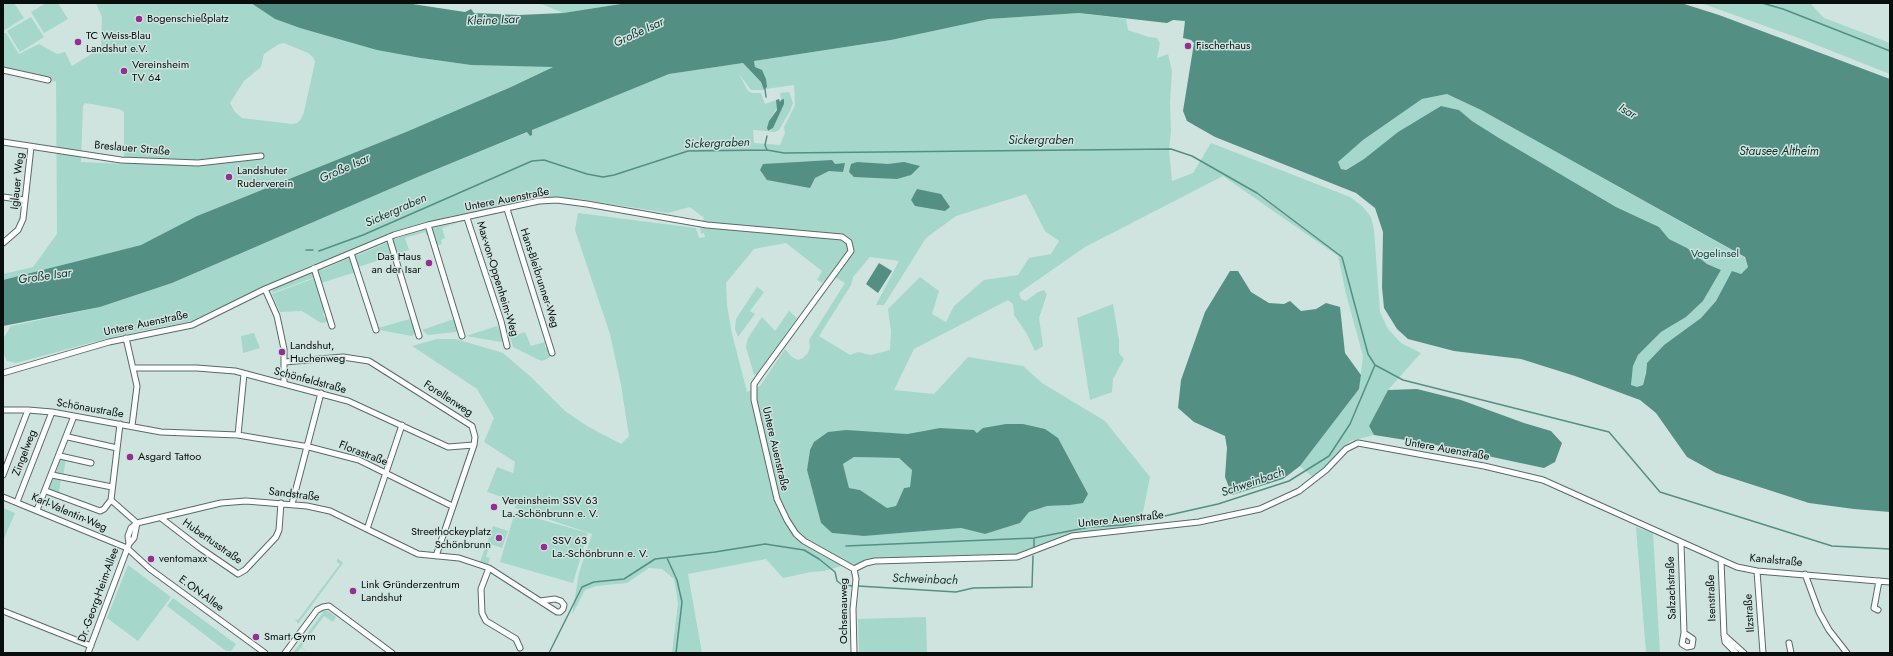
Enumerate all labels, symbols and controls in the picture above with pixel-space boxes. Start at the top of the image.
place label: Bogenschießplatz [147,12,229,26]
water label: Kleine Isar [467,13,519,29]
marker: Bogenschießplatz [134,14,144,24]
water label: Große Isar [612,15,666,51]
place label: TC Weiss-Blau Landshut e.V. [86,29,151,55]
marker: TC Weiss-Blau Landshut e.V. [73,37,83,47]
place label: Fischerhaus [1196,39,1251,53]
marker: Fischerhaus [1183,41,1193,51]
place label: Vereinsheim TV 64 [132,58,189,84]
marker: Vereinsheim TV 64 [119,66,129,76]
water label: Isar [1616,101,1638,123]
water label: Sickergraben [1008,134,1074,148]
water label: Sickergraben [684,136,750,152]
street label: Breslauer Straße [94,139,170,159]
water label: Stausee Altheim [1739,145,1819,159]
water label: Große Isar [318,151,372,187]
street label: Iglauer Weg [8,152,28,210]
place label: Landshuter Ruderverein [237,164,293,190]
marker: Landshuter Ruderverein [224,172,234,182]
street label: Untere Auenstraße [464,185,550,215]
water label: Sickergraben [363,191,429,231]
street label: Max-von-Oppenheim-Weg [473,220,521,338]
street label: Hans-Bleibrunner-Weg [517,227,561,329]
park label: Vogelinsel [1691,247,1739,261]
place label: Das Haus an der Isar [371,250,421,276]
marker: Das Haus an der Isar [424,258,434,268]
water label: Große Isar [17,266,73,288]
street label: Untere Auenstraße [103,309,189,339]
place label: Landshut, Huchenweg [290,339,345,365]
marker: Landshut, Huchenweg [277,347,287,357]
street label: Schönfeldstraße [272,365,348,397]
street label: Forellenweg [421,378,475,420]
street label: Schönaustraße [55,397,125,421]
street label: Untere Auenstraße [759,406,791,492]
street label: Zingelweg [10,428,40,478]
street label: Untere Auenstraße [1404,436,1490,464]
street label: Florastraße [337,439,389,469]
place label: Asgard Tattoo [138,450,201,464]
marker: Asgard Tattoo [125,452,135,462]
water label: Schweinbach [1220,465,1286,501]
street label: Sandstraße [268,485,320,505]
street label: Karl-Valentin-Weg [29,491,109,535]
place label: Vereinsheim SSV 63 La.-Schönbrunn e. V. [502,494,599,520]
marker: Vereinsheim SSV 63 La.-Schönbrunn e. V. [489,502,499,512]
street label: Untere Auenstraße [1078,509,1164,531]
street label: Hubertusstraße [179,516,245,568]
place label: Streethockeyplatz Schönbrunn [411,525,491,551]
marker: Streethockeyplatz Schönbrunn [494,533,504,543]
place label: SSV 63 La.-Schönbrunn e. V. [552,534,649,560]
marker: SSV 63 La.-Schönbrunn e. V. [539,542,549,552]
street label: Dr.-Georg-Heim-Allee [76,546,122,644]
place label: ventomaxx [159,552,207,566]
street label: Kanalstraße [1749,552,1803,570]
marker: ventomaxx [146,554,156,564]
street label: Salzachstraße [1664,556,1680,620]
water label: Schweinbach [892,572,958,588]
street label: E.ON-Allee [176,573,226,615]
street label: Isenstraße [1705,574,1719,622]
place label: Link Gründerzentrum Landshut [361,578,460,604]
street label: Ochsenauweg [837,578,851,644]
marker: Link Gründerzentrum Landshut [348,586,358,596]
street label: Ilzstraße [1742,593,1758,633]
place label: Smart Gym [264,630,316,644]
marker: Smart Gym [251,632,261,642]

